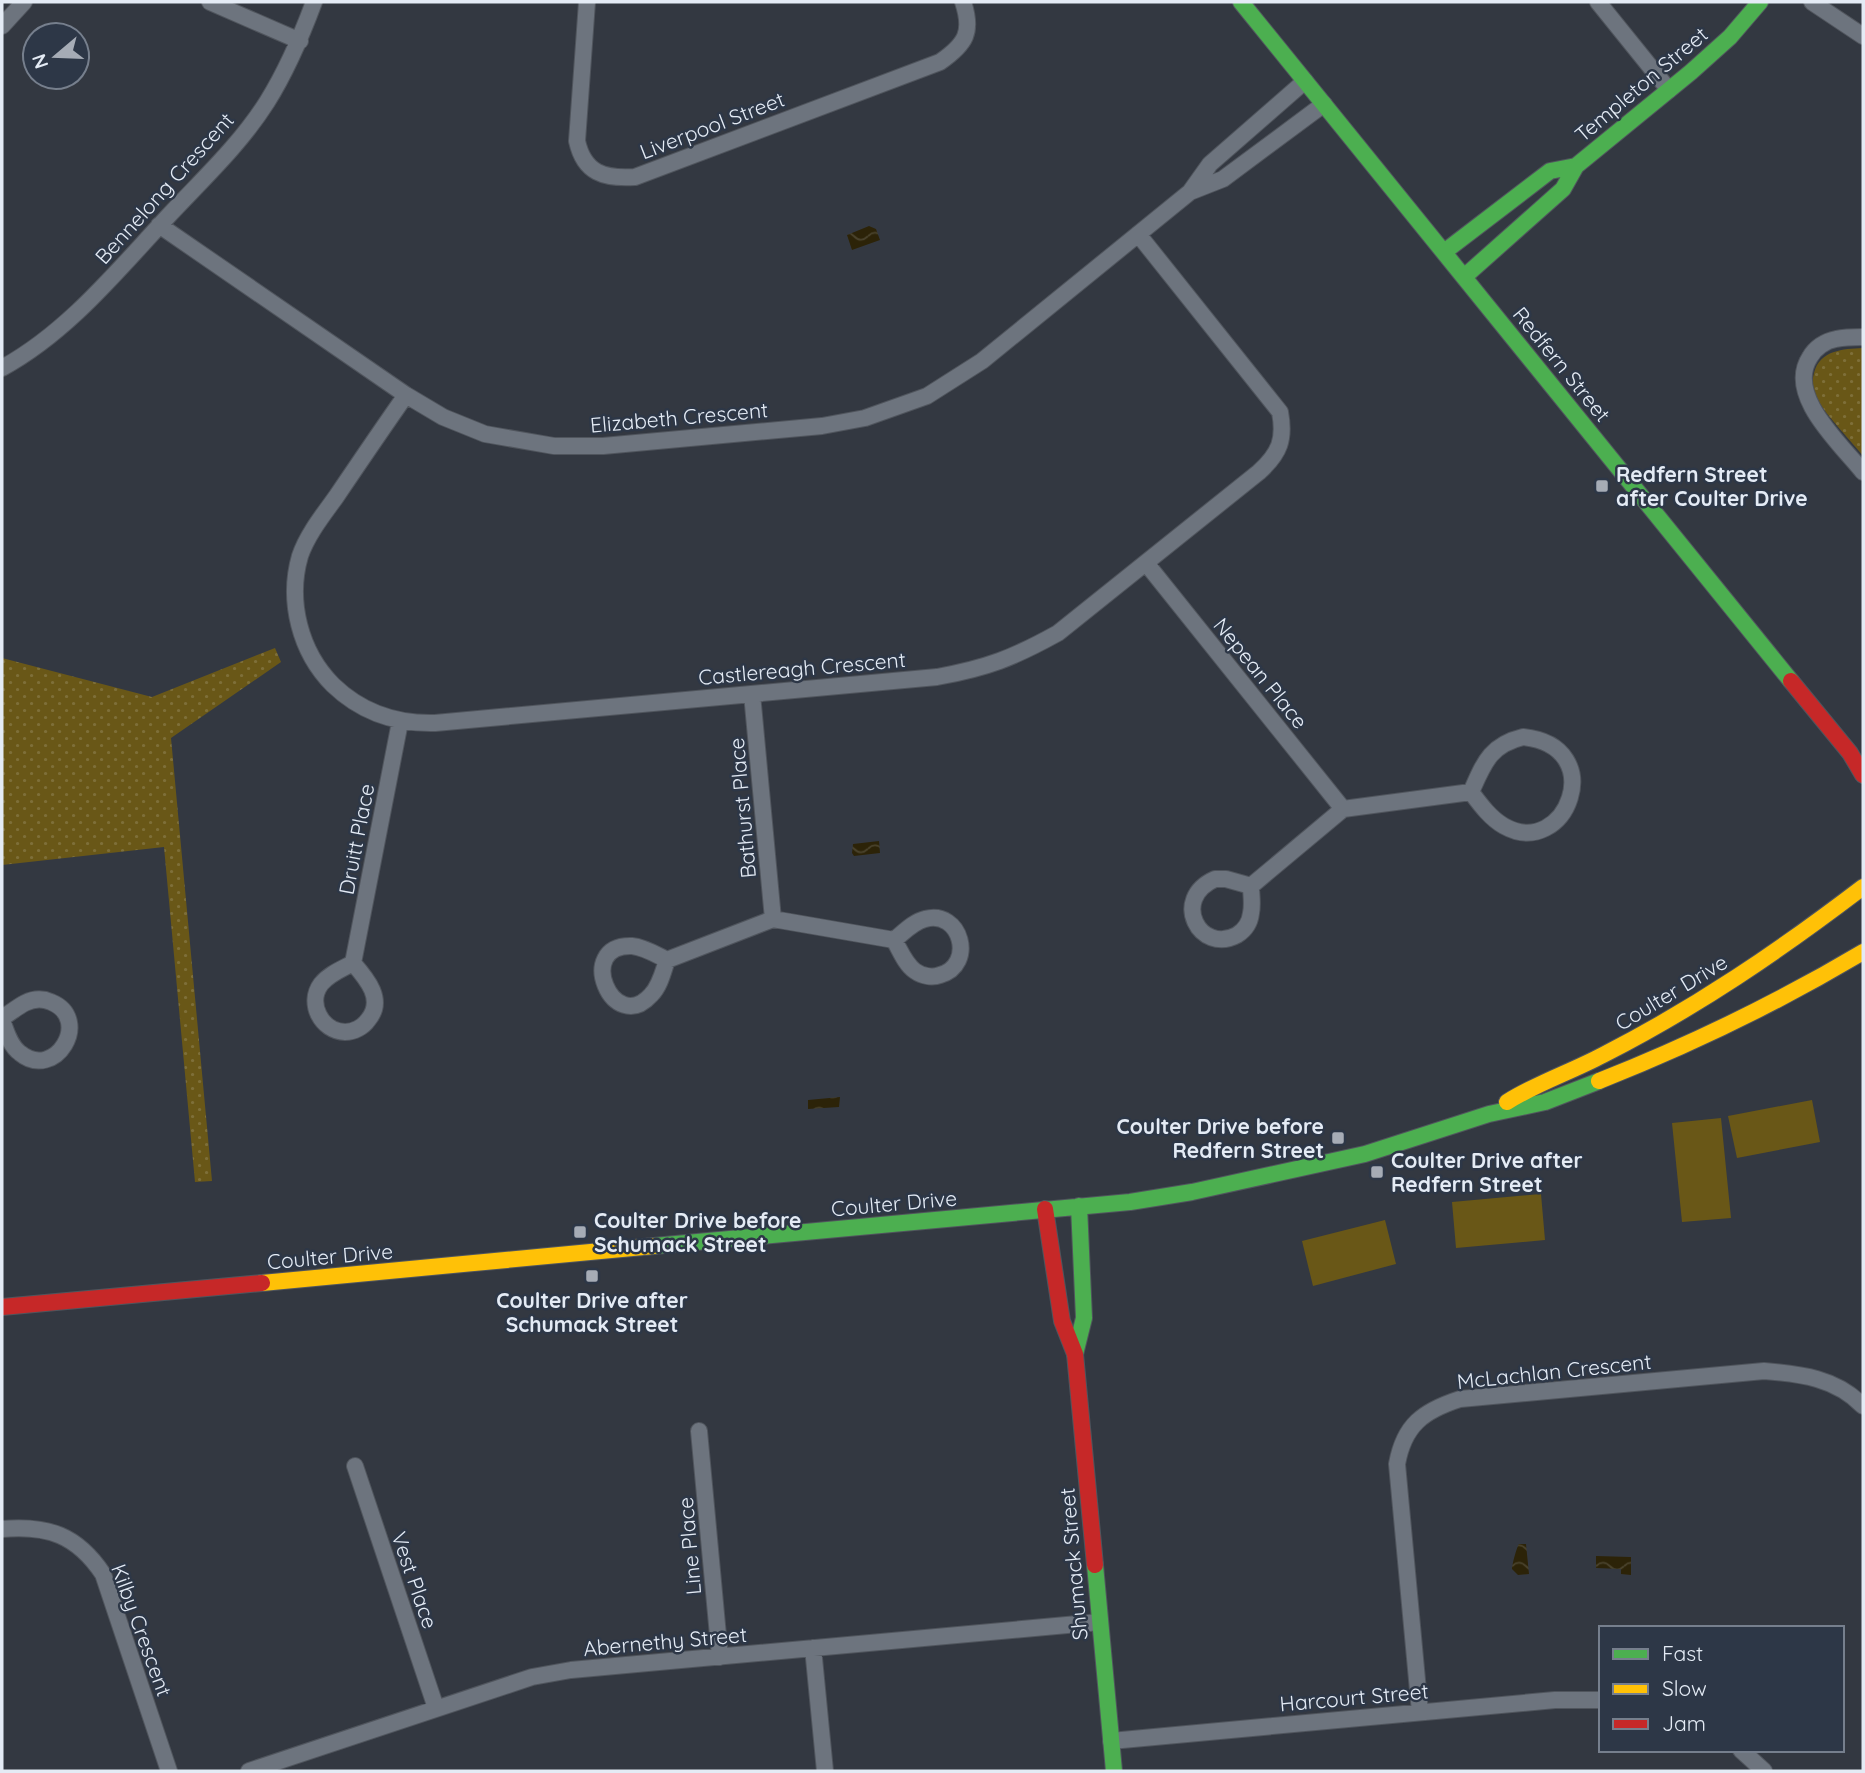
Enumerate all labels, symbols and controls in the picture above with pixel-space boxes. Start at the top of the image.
north arrow [21,21,91,91]
street label: Templeton Street [1569,21,1713,147]
text: N [26,51,54,72]
street label: Liverpool Street [636,86,788,164]
street label: Bennelong Crescent [89,107,239,269]
street label: Redfern Street [1508,301,1616,427]
street label: Elizabeth Crescent [589,396,769,438]
place label: Redfern Street after Coulter Drive [1616,461,1808,511]
marker: Redfern Street after Coulter Drive [1594,478,1610,494]
street label: Nepean Place [1208,612,1314,734]
street label: Castlereagh Crescent [697,646,907,690]
street label: Bathurst Place [723,737,761,879]
street label: Druitt Place [333,781,379,897]
street label: Coulter Drive [1610,948,1732,1036]
place label: Coulter Drive before Redfern Street [1117,1113,1324,1163]
marker: Coulter Drive before Redfern Street [1330,1130,1346,1146]
place label: Coulter Drive after Redfern Street [1391,1147,1583,1197]
marker: Coulter Drive after Redfern Street [1369,1164,1385,1180]
street label: Coulter Drive [830,1185,958,1221]
place label: Coulter Drive before Schumack Street [594,1207,801,1257]
marker: Coulter Drive before Schumack Street [572,1224,588,1240]
street label: Coulter Drive [266,1238,394,1274]
marker: Coulter Drive after Schumack Street [584,1268,600,1284]
place label: Coulter Drive after Schumack Street [496,1287,688,1337]
street label: McLachlan Crescent [1455,1348,1653,1394]
street label: Shumack Street [1053,1487,1093,1641]
street label: Line Place [672,1496,706,1596]
street label: Vest Place [386,1528,444,1632]
street label: Kilby Crescent [106,1560,178,1700]
street label: Abernethy Street [582,1621,748,1661]
legend [1599,1626,1844,1752]
text: Fast [1662,1640,1703,1666]
text: Slow [1662,1675,1707,1701]
street label: Harcourt Street [1278,1678,1430,1716]
text: Jam [1662,1710,1706,1736]

